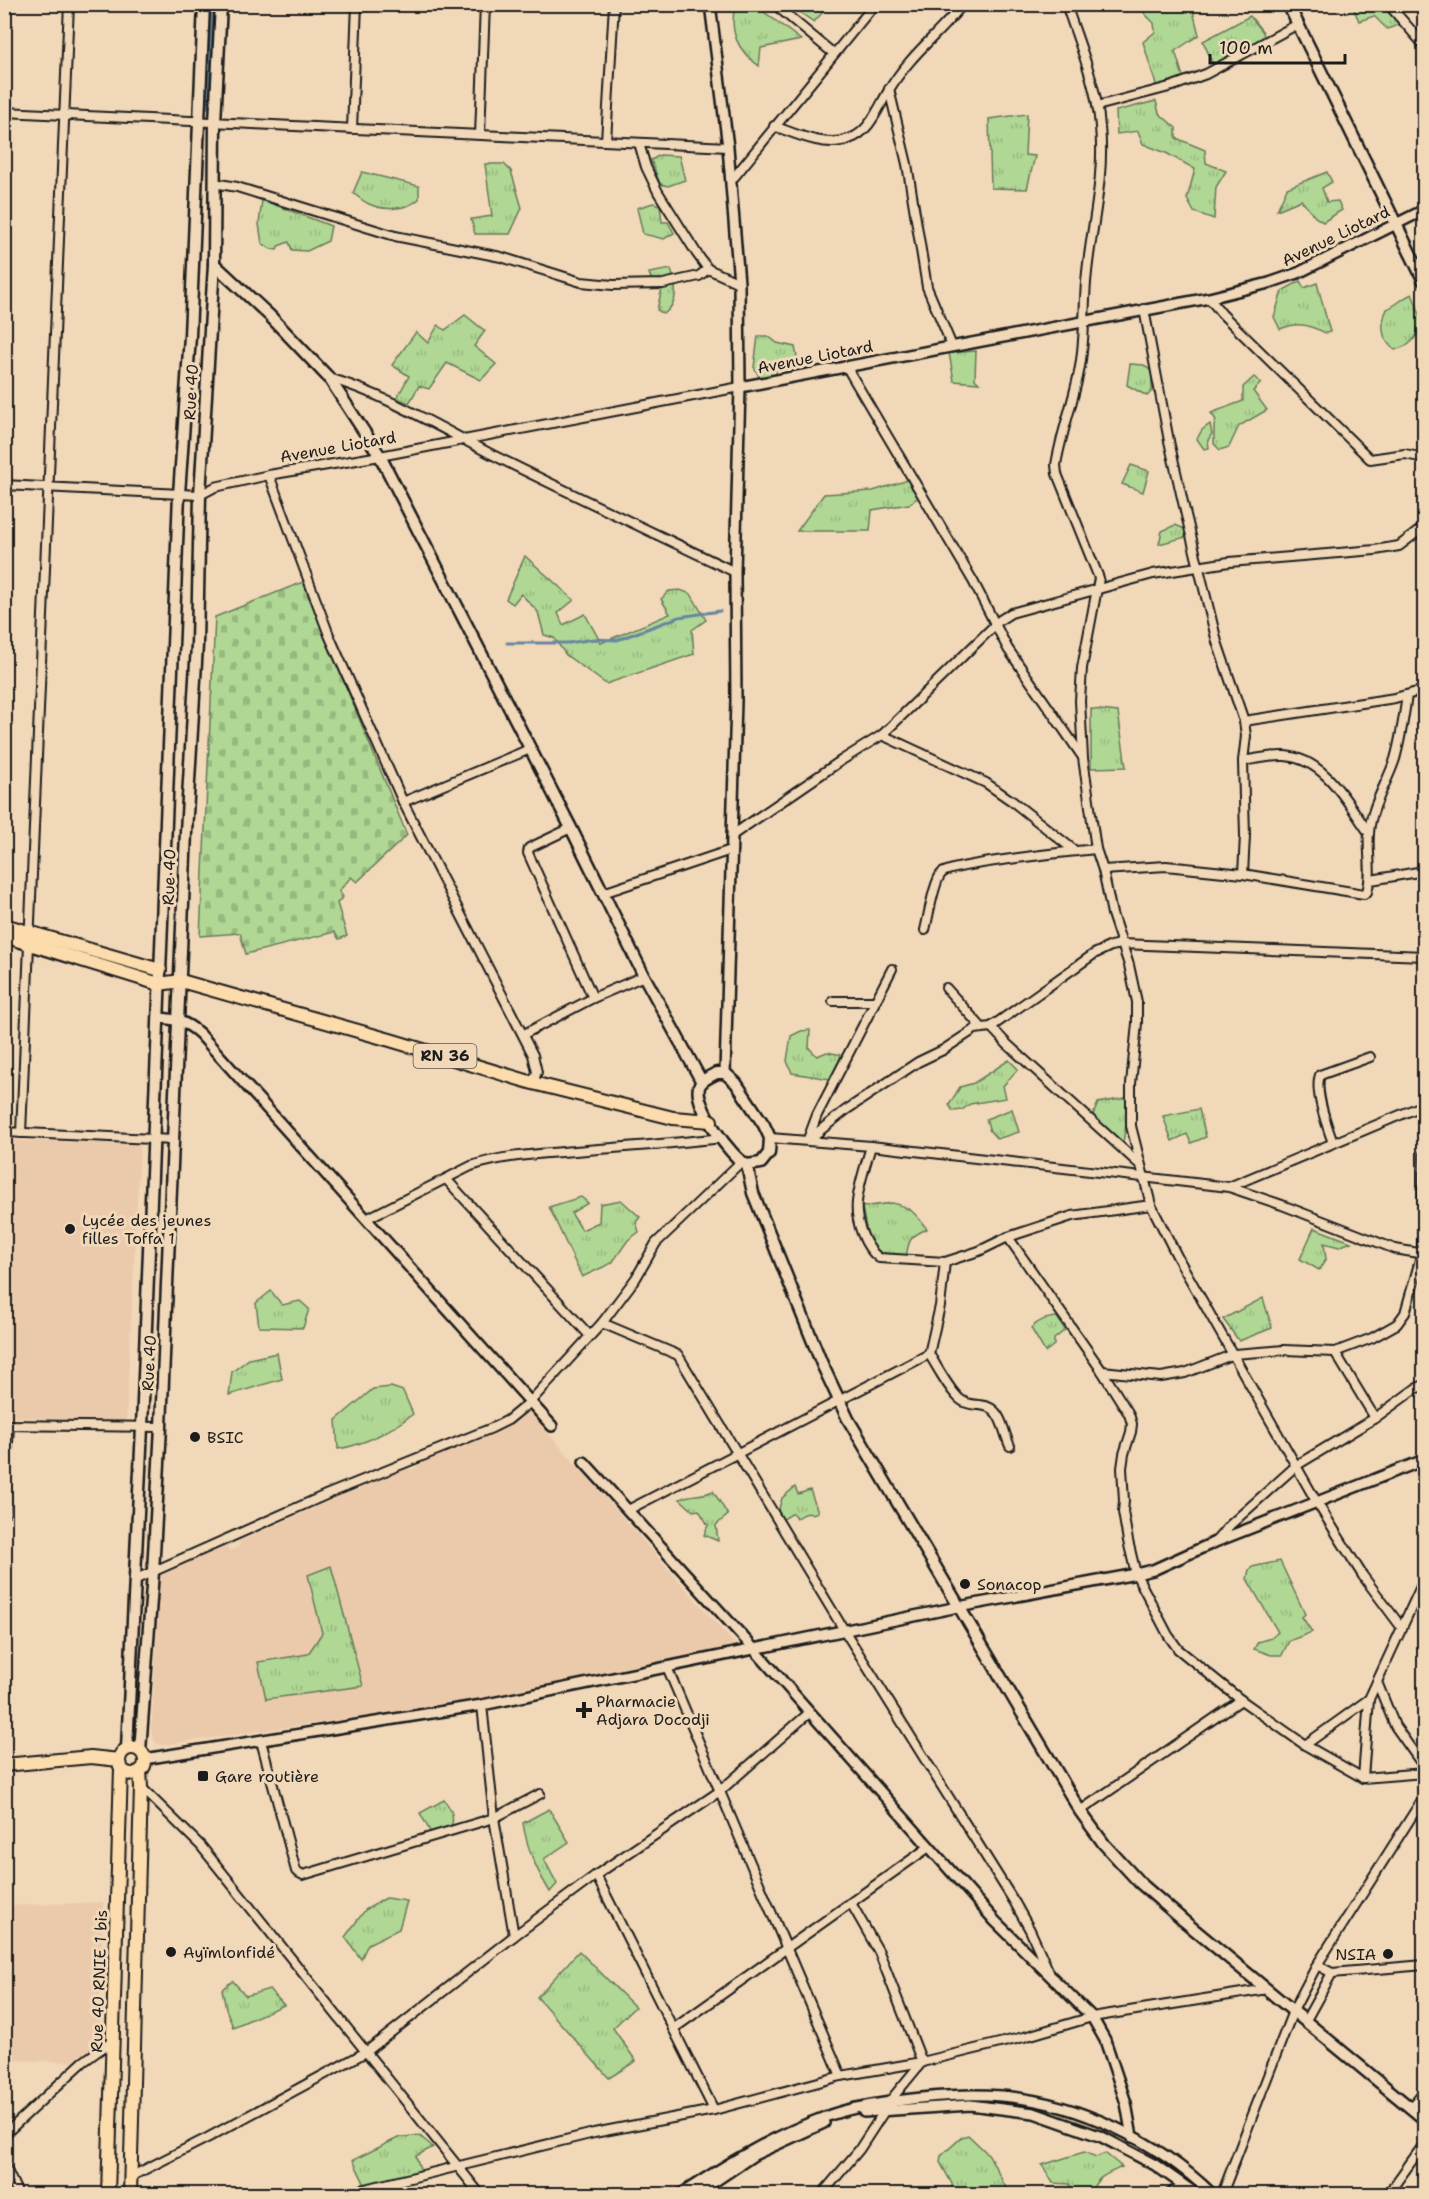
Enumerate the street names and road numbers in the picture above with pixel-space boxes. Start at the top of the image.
street label: Avenue Liotard [1279,201,1393,271]
street label: Avenue Liotard [755,335,875,379]
street label: Rue 40 [179,363,203,421]
street label: Avenue Liotard [278,426,398,468]
street label: Rue 40 [158,848,180,906]
road number: RN 36 [414,1044,476,1068]
street label: Rue 40 [137,1334,161,1392]
street label: Rue 40 RNIE 1 bis [86,1909,112,2053]

